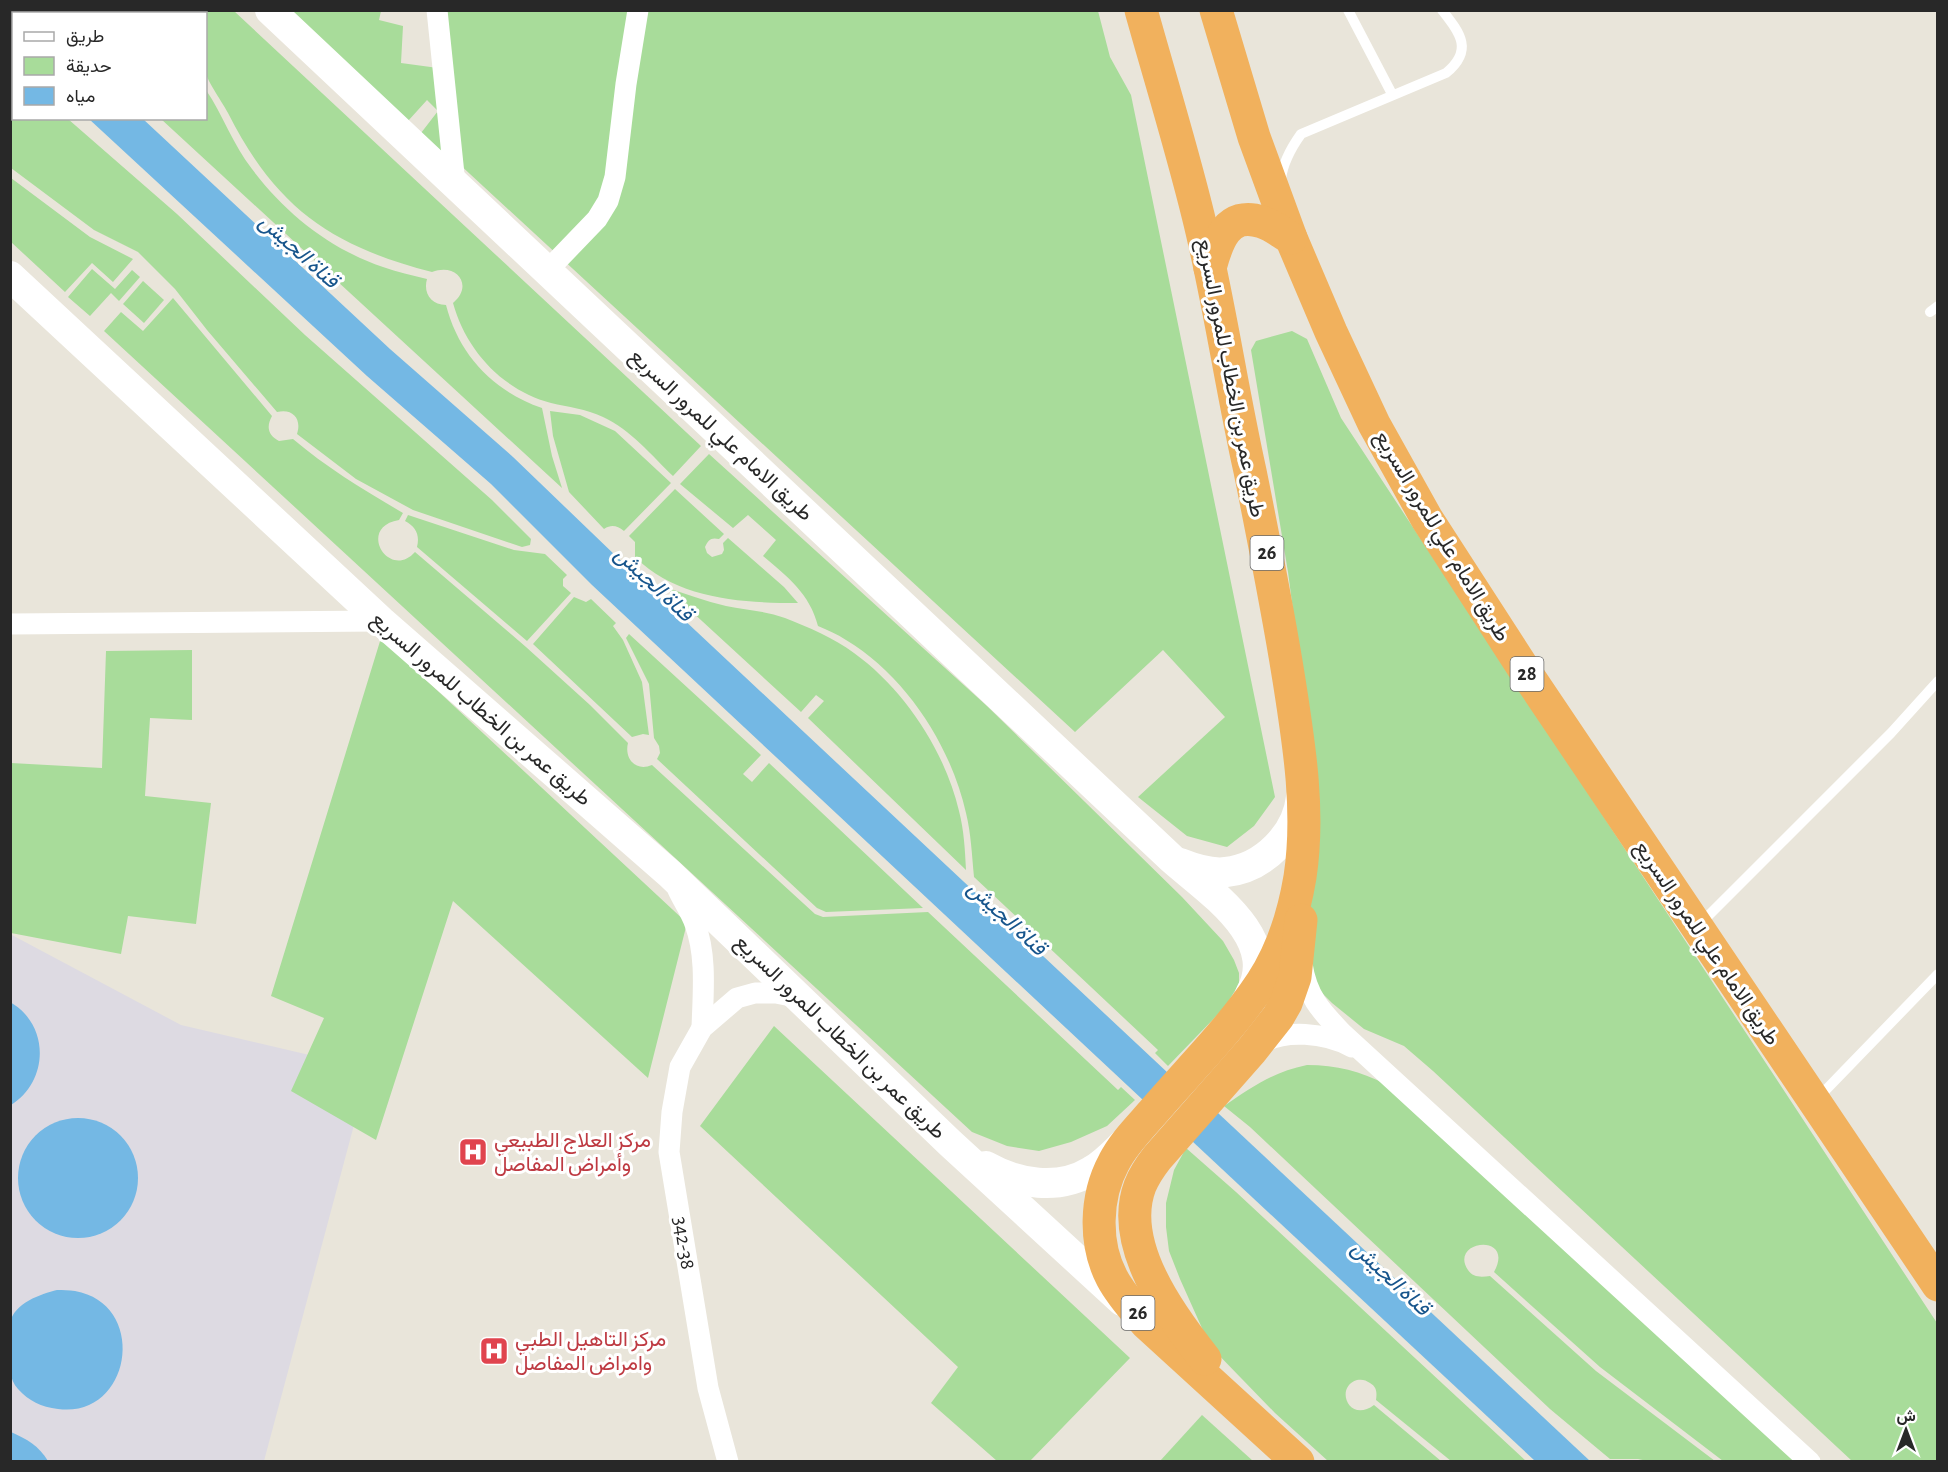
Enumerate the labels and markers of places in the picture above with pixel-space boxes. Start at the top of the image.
place label: مركز العلاج الطبيعي وأمراض المفاصل [494,1130,651,1177]
hospital icon: مركز العلاج الطبيعي وأمراض المفاصل [457,1136,489,1168]
place label: مركز التاهيل الطبي وامراض المفاصل [515,1329,666,1376]
hospital icon: مركز التاهيل الطبي وامراض المفاصل [478,1335,510,1367]

